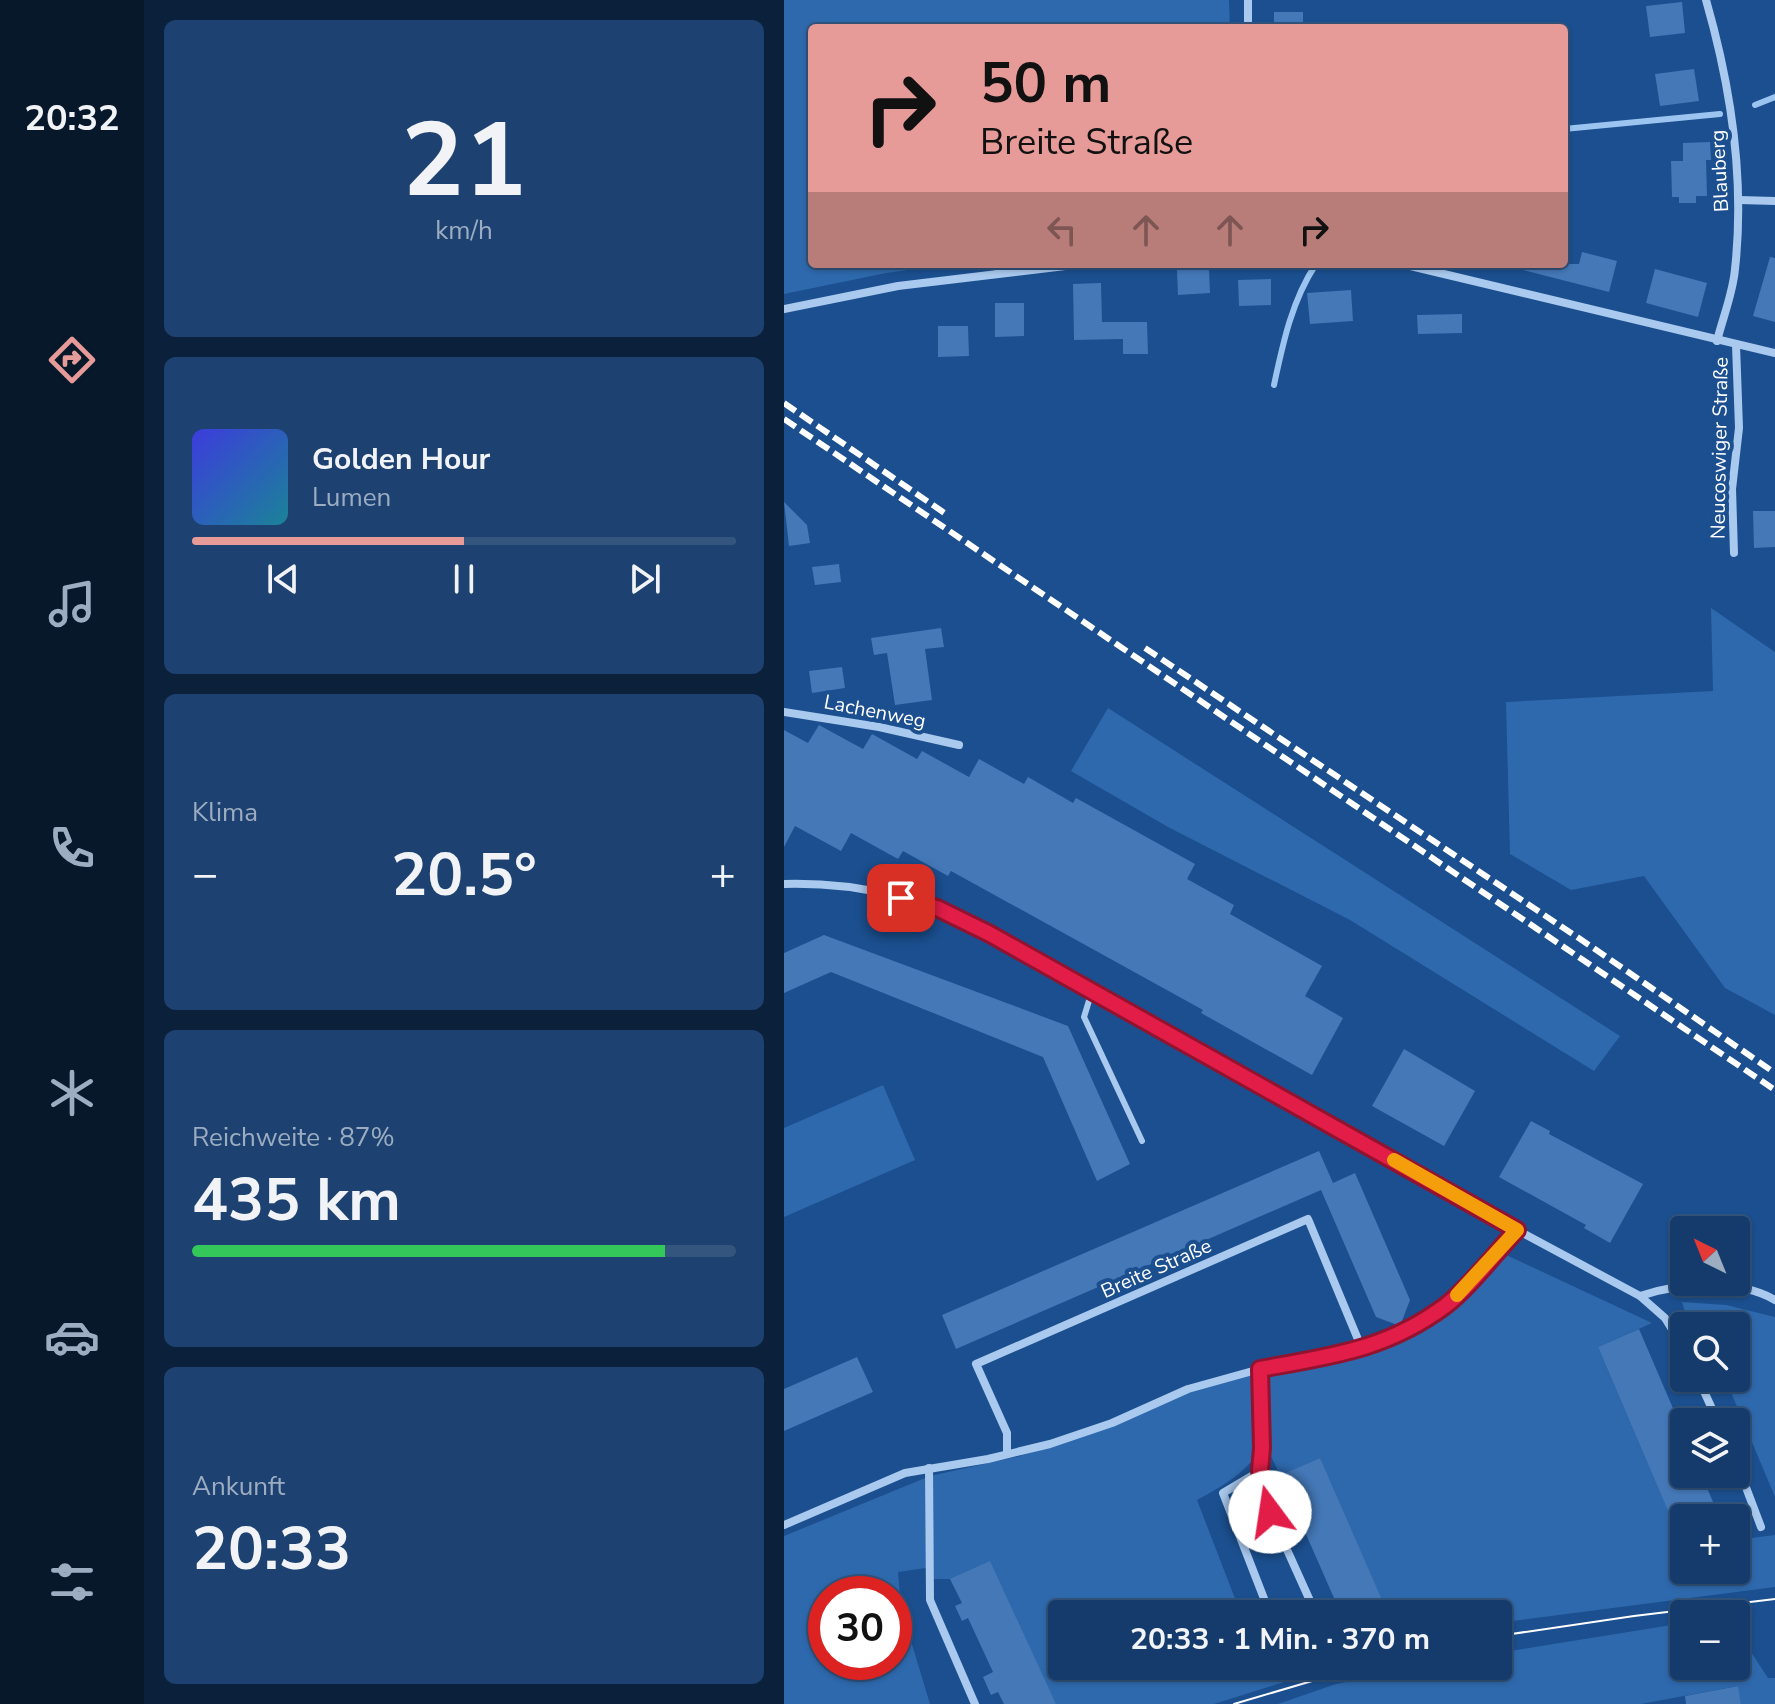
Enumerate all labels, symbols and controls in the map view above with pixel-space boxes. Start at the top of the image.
text: 50 m [980,45,1111,122]
icon: right [848,56,952,160]
text: 21 [402,90,526,232]
text: 20:32 [24,94,120,143]
text: Breite Straße [980,118,1193,167]
street label: Blauberg [1704,129,1735,213]
icon: left [1040,208,1084,252]
icon: ahead [1124,208,1168,252]
icon: ahead [1208,208,1252,252]
icon: right [1292,208,1336,252]
text: km/h [435,213,493,248]
icon: directions [44,332,100,388]
street label: Neucoswiger Straße [1704,357,1735,539]
text: Golden Hour [312,439,490,480]
text: Lumen [312,480,391,515]
icon: previous [261,557,305,601]
icon: pause [442,557,486,601]
icon: next [623,557,667,601]
icon: music [44,576,100,632]
street label: Lachenweg [822,688,928,735]
text: Klima [192,795,258,830]
icon: phone [44,820,100,876]
text: 20.5° [391,834,537,916]
text: − [192,845,218,905]
text: + [710,845,736,905]
pin [867,864,935,932]
icon: arrive [879,876,923,920]
icon: climate [44,1065,100,1121]
text: Reichweite · 87% [192,1120,395,1155]
text: 435 km [192,1159,401,1241]
north arrow [1670,1216,1750,1296]
map controls [1670,1216,1750,1680]
street label: Breite Straße [1097,1232,1216,1305]
icon: car [44,1309,100,1365]
button: search [1670,1312,1750,1392]
button: layers [1670,1408,1750,1488]
text: Ankunft [192,1469,285,1504]
position arrow [1228,1470,1312,1554]
button: + [1670,1504,1750,1584]
text: 20:33 [192,1508,351,1590]
icon: filters [44,1554,100,1610]
speed limit sign: 30 [808,1576,912,1680]
button: − [1670,1600,1750,1680]
text: 20:33 · 1 Min. · 370 m [1130,1619,1430,1660]

